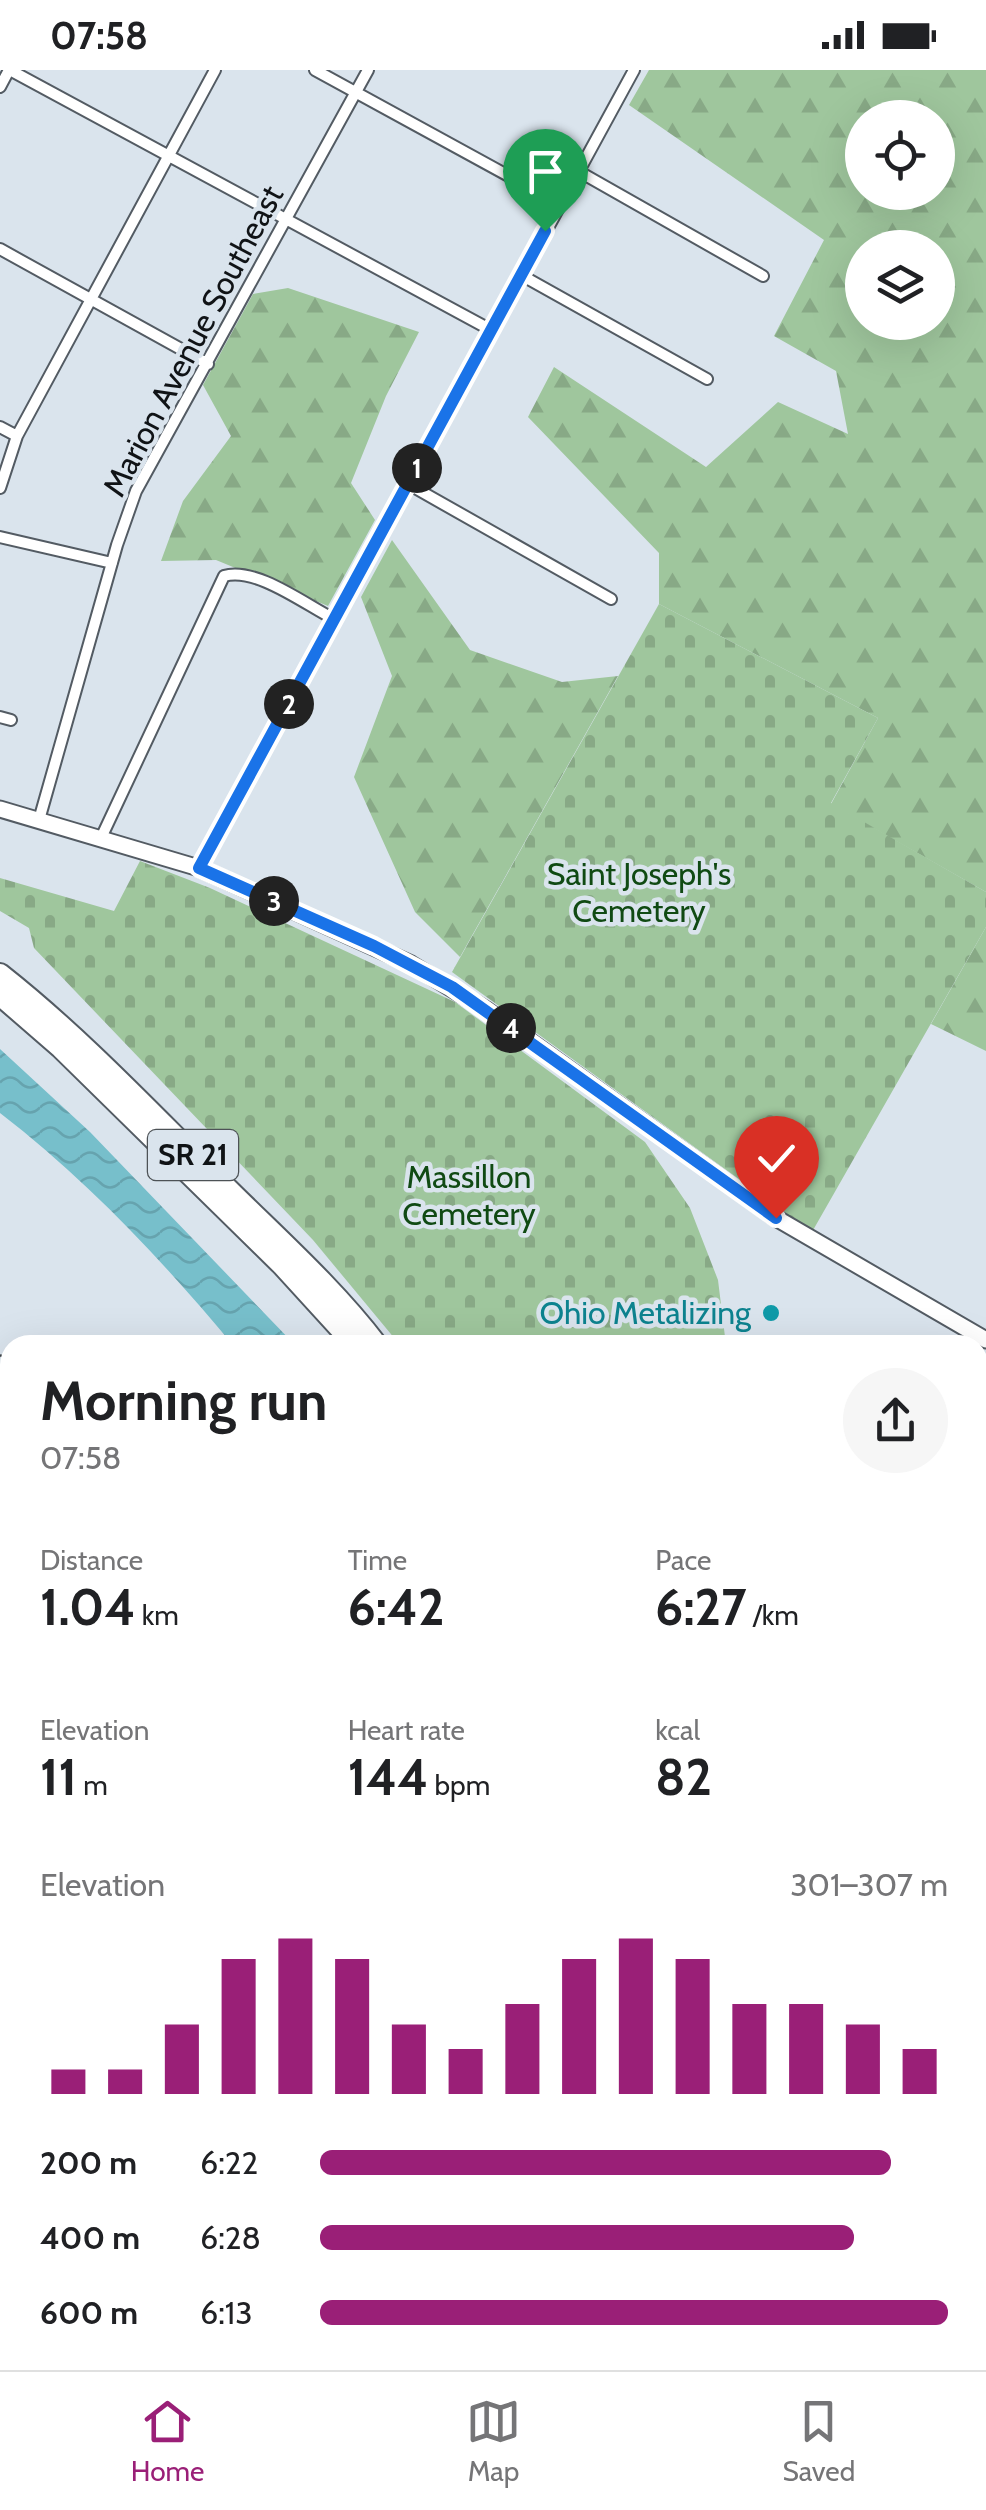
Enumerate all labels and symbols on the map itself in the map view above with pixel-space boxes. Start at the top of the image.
pin [503,129,588,232]
street label: Marion Avenue Southeast [94,179,291,503]
pin: 1 [392,443,442,493]
pin: 2 [264,679,314,729]
park label: Saint Joseph's Cemetery [547,854,731,930]
pin: 3 [249,876,299,926]
pin: 4 [486,1003,536,1053]
pin [734,1116,819,1219]
road number: SR 21 [148,1130,238,1180]
park label: Massillon Cemetery [402,1157,536,1233]
place label: Ohio Metalizing [539,1293,752,1332]
marker: Ohio Metalizing [760,1302,782,1324]

